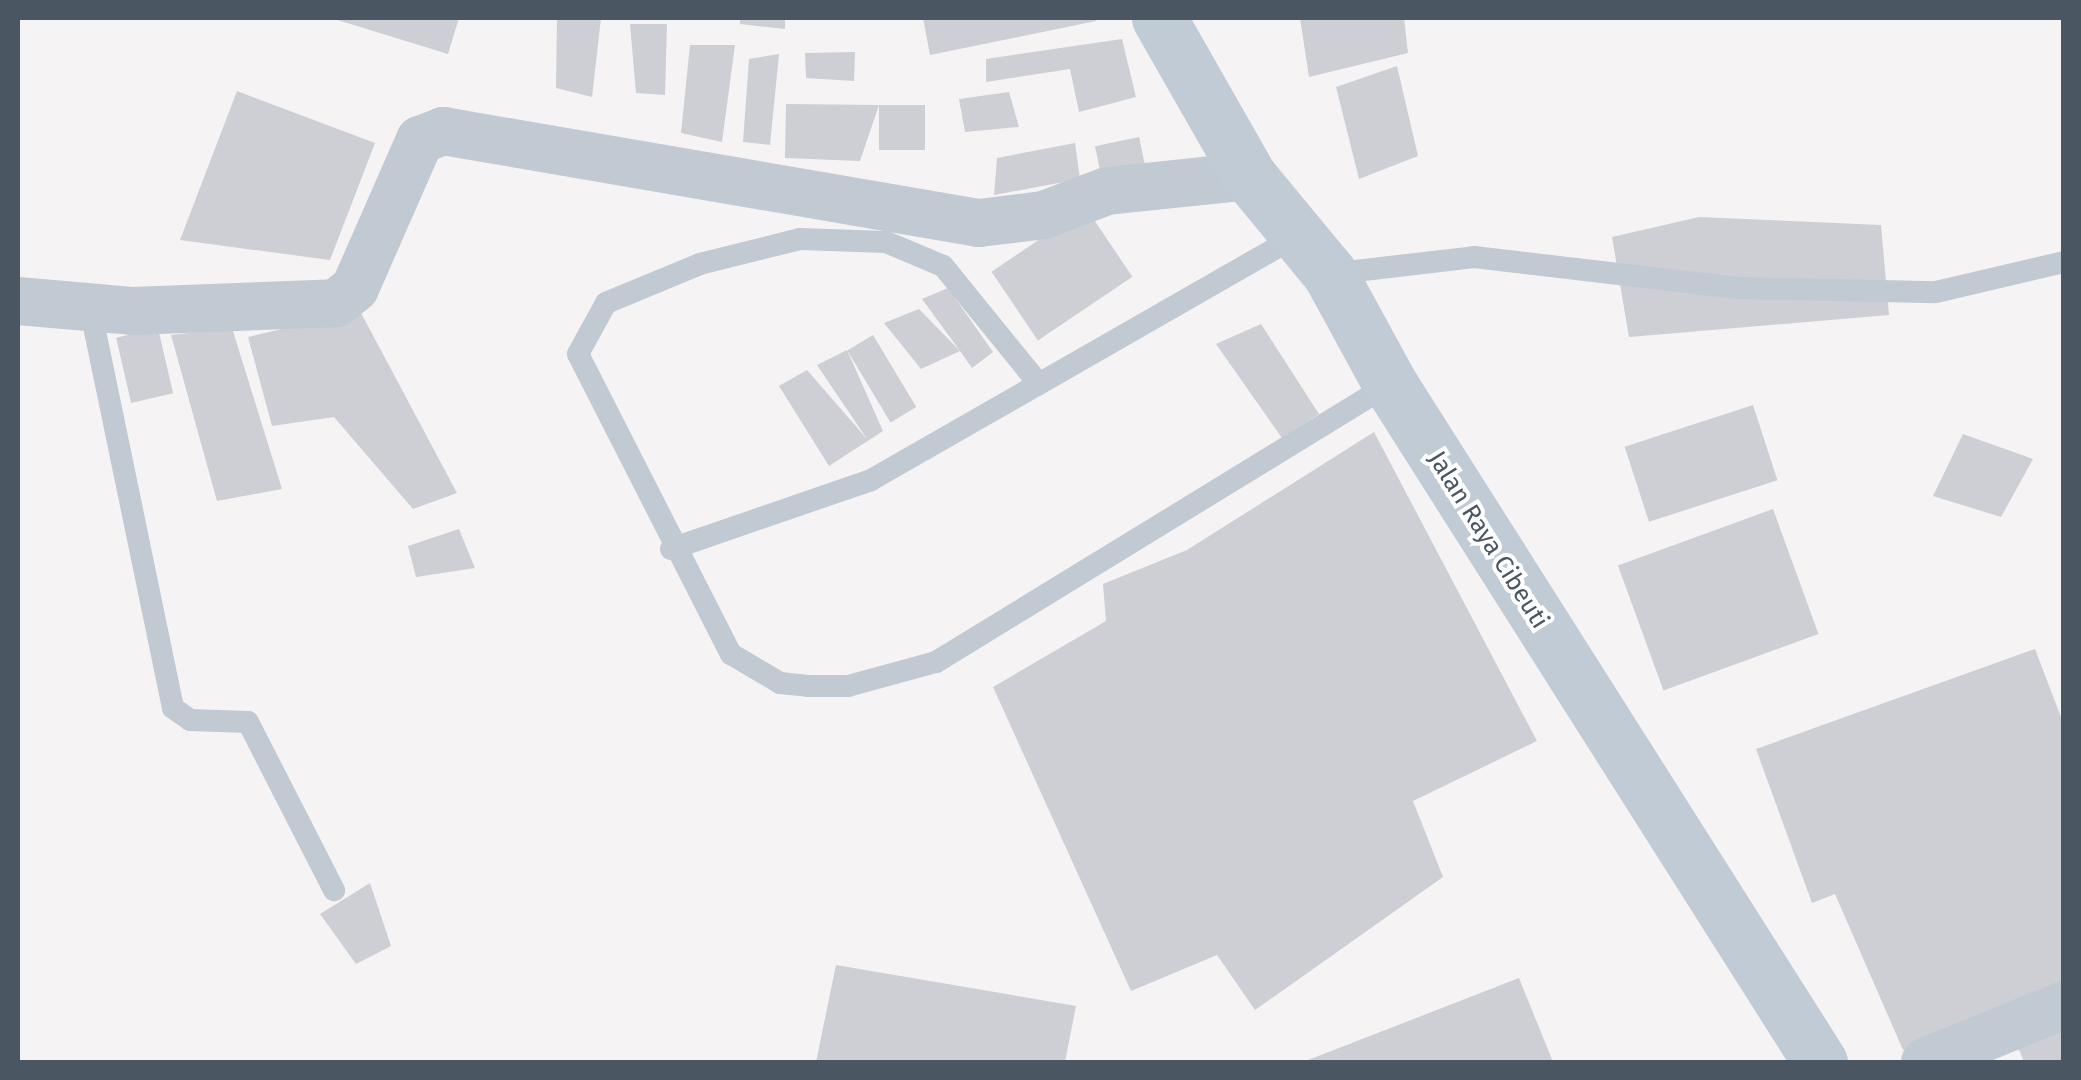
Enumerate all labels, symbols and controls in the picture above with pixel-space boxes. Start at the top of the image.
street label: Jalan Raya Cibeuti [1421,446,1555,634]

